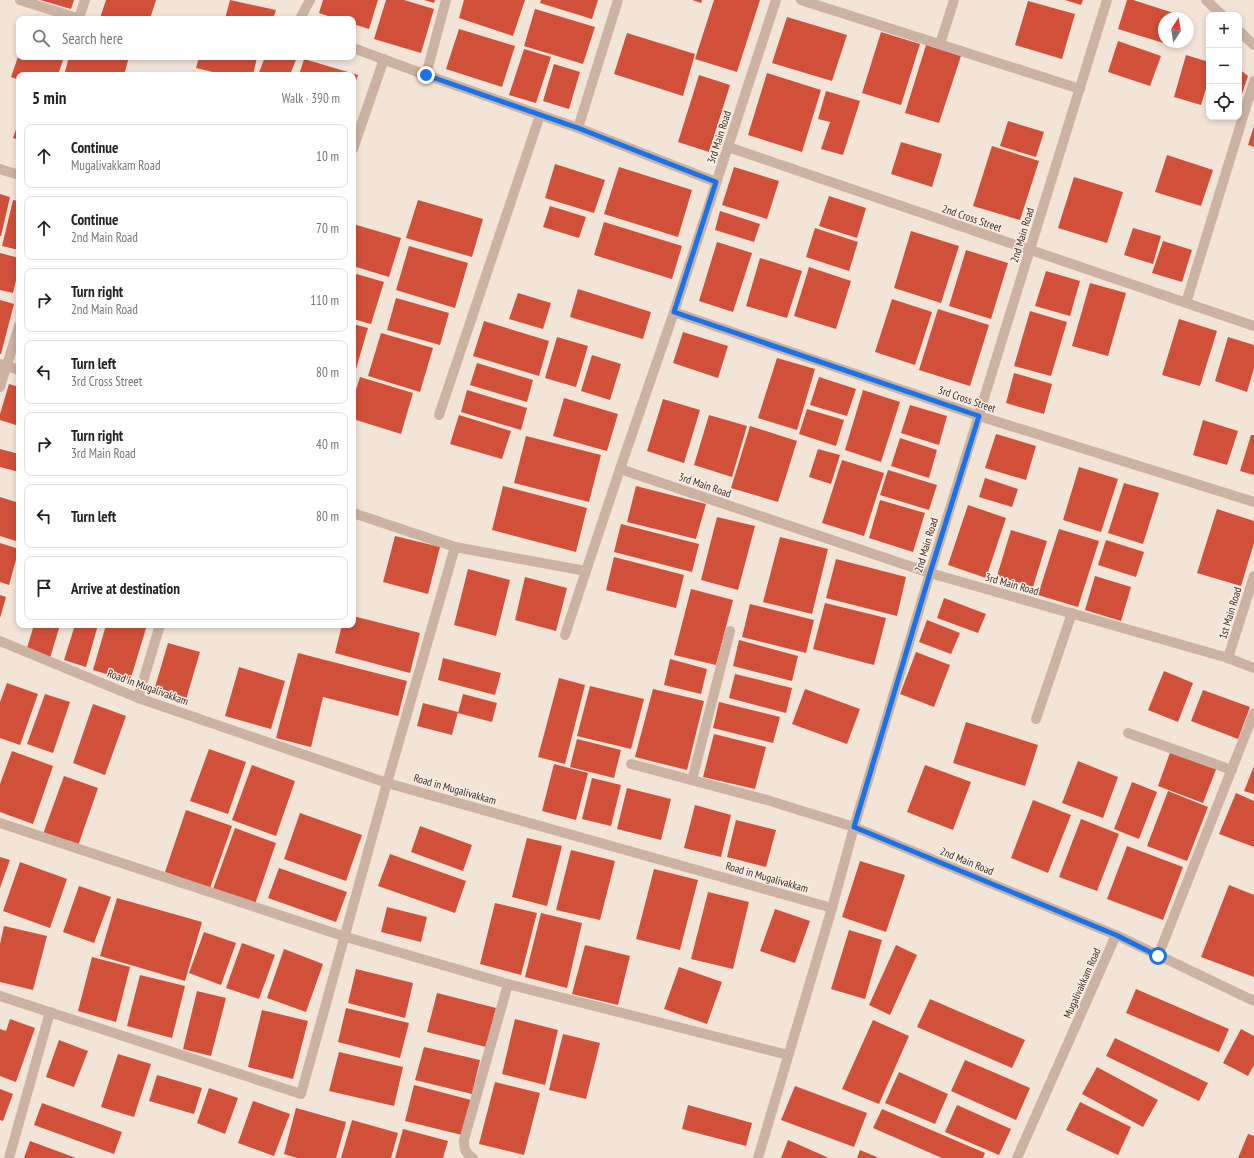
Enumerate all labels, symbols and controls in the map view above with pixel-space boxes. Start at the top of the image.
north arrow [1158,12,1194,48]
map controls [1206,12,1242,120]
button: + [1206,12,1242,48]
search box [16,16,356,60]
icon: search [30,27,52,49]
text: Search here [62,29,123,48]
button: − [1206,48,1242,84]
route end [417,66,435,84]
button: locate [1206,84,1242,120]
text: 5 min [32,87,66,109]
text: Walk · 390 m [282,90,340,107]
street label: 3rd Main Road [704,109,734,165]
text: Continue [71,138,118,157]
icon: ahead [33,145,55,167]
text: 10 m [316,148,339,165]
text: Mugalivakkam Road [71,157,161,174]
street label: 2nd Cross Street [940,201,1004,235]
street label: 2nd Main Road [1007,206,1037,264]
text: Continue [71,210,118,229]
icon: ahead [33,217,55,239]
text: 70 m [316,220,339,237]
text: 2nd Main Road [71,229,138,246]
text: Turn right [71,282,123,301]
icon: right [33,289,55,311]
text: 110 m [310,292,339,309]
text: 2nd Main Road [71,301,138,318]
text: Turn left [71,354,116,373]
icon: left [33,361,55,383]
text: 80 m [316,364,339,381]
text: 3rd Cross Street [71,373,142,390]
street label: 3rd Cross Street [936,383,998,415]
text: Turn right [71,426,123,445]
icon: right [33,433,55,455]
text: 40 m [316,436,339,453]
text: 3rd Main Road [71,445,136,462]
street label: 3rd Main Road [677,469,733,501]
icon: left [33,505,55,527]
text: Turn left [71,507,116,526]
text: 80 m [316,508,339,525]
street label: 2nd Main Road [911,516,941,574]
street label: 3rd Main Road [984,570,1040,598]
icon: arrive [33,577,55,599]
text: Arrive at destination [71,579,180,598]
street label: 1st Main Road [1215,585,1245,641]
street label: Road in Mugalivakkam [106,666,190,708]
street label: Road in Mugalivakkam [412,771,498,807]
street label: 2nd Main Road [938,844,996,878]
street label: Road in Mugalivakkam [724,859,810,895]
street label: Mugalivakkam Road [1060,945,1104,1020]
route start [1149,947,1167,965]

